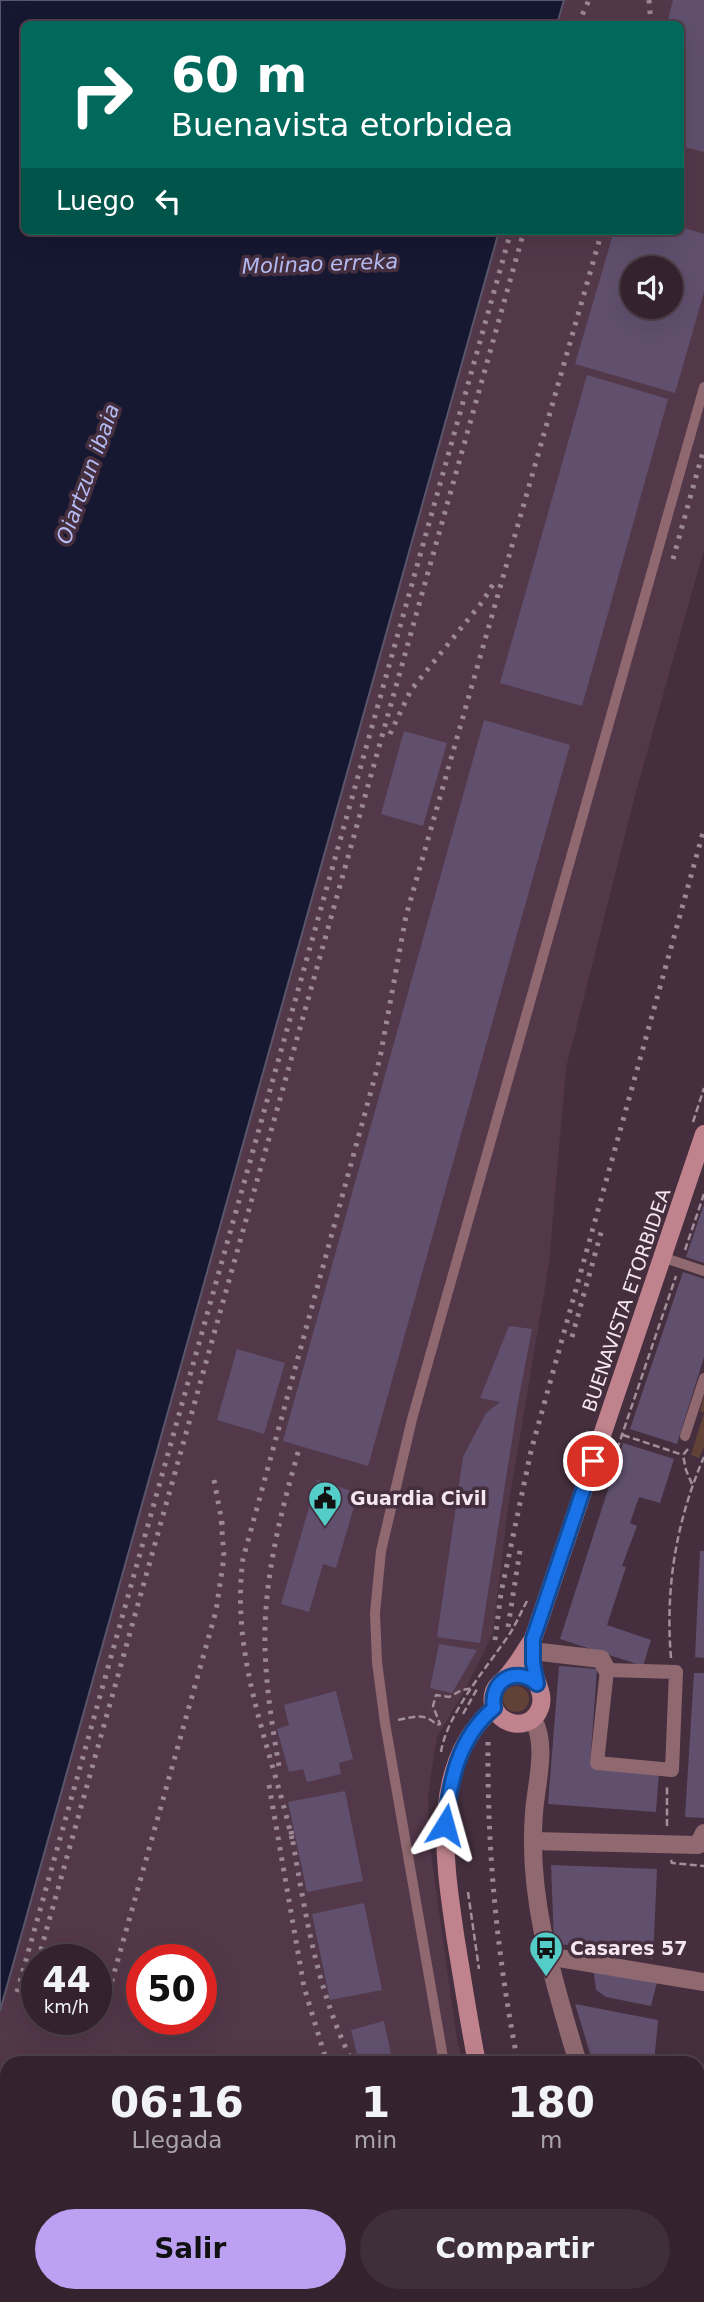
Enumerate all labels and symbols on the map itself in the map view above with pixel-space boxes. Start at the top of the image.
water label: Molinao erreka [241,249,399,279]
water label: Oiartzun ibaia [52,401,124,547]
street label: BUENAVISTA ETORBIDEA [577,1185,675,1415]
pin [563,1431,623,1491]
public building icon: Guardia Civil [306,1479,344,1528]
place label: Guardia Civil [350,1487,487,1509]
position arrow [408,1788,482,1862]
bus stop icon: Casares 57 [527,1929,565,1978]
place label: Casares 57 [570,1937,688,1959]
speed limit sign: 50 [126,1944,217,2035]

